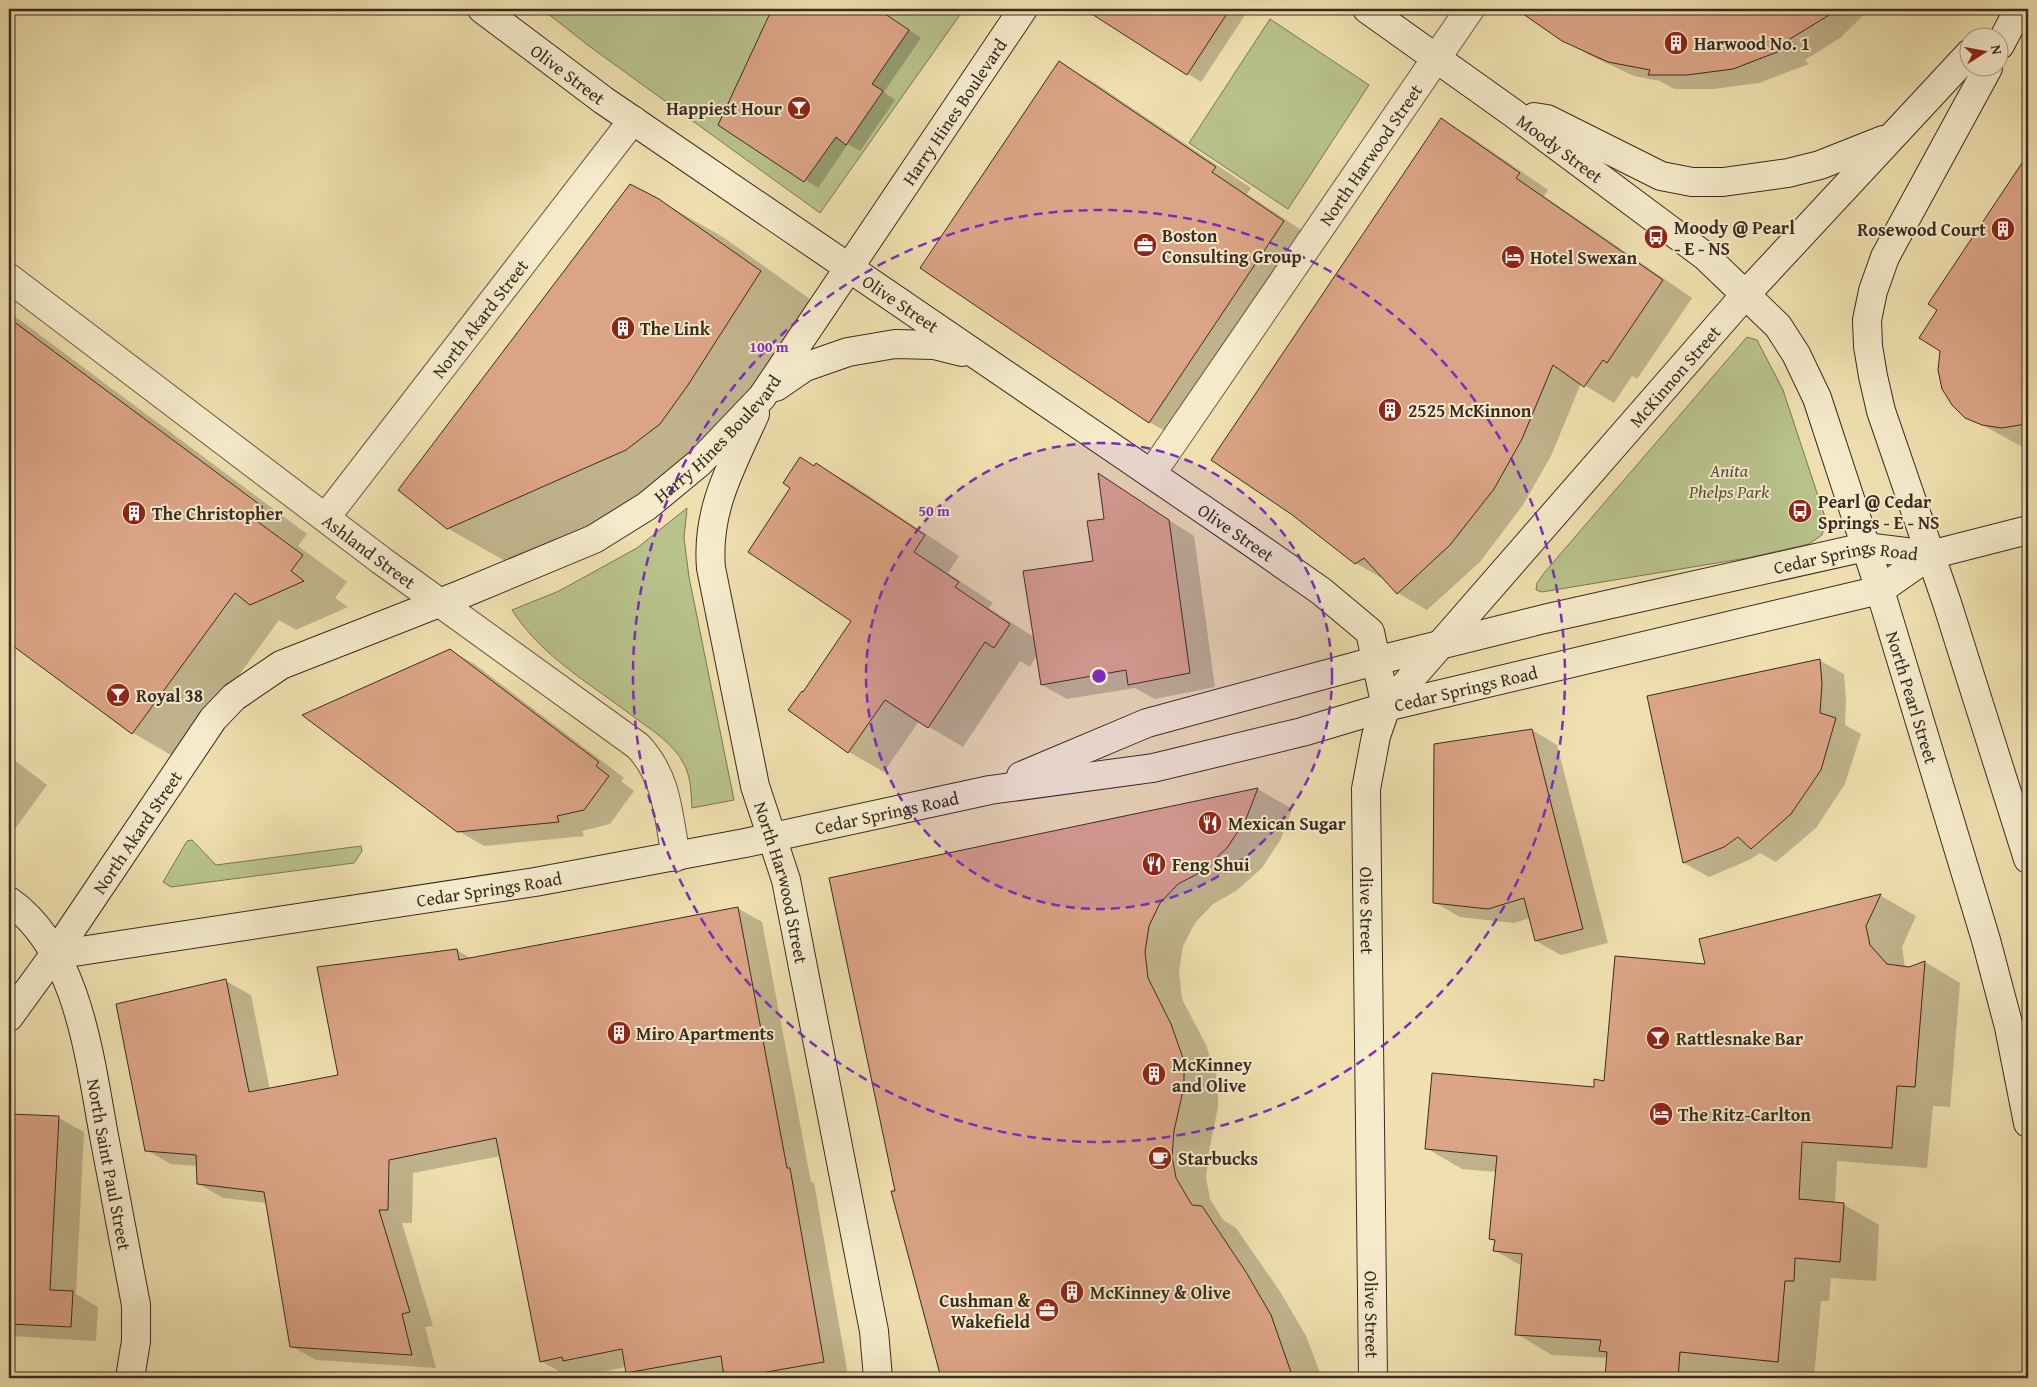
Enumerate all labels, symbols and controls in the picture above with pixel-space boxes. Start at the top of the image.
north arrow [1960,28,2010,78]
building icon: Harwood No. 1 [1663,30,1689,56]
place label: Harwood No. 1 [1694,30,1810,57]
street label: Harry Hines Boulevard [895,33,1013,190]
street label: Olive Street [525,37,612,111]
text: N [1986,43,2008,57]
street label: North Harwood Street [1312,78,1429,231]
place label: Happiest Hour [666,95,783,122]
bar icon: Happiest Hour [786,95,812,121]
street label: Moody Street [1511,107,1609,190]
place label: Moody @ Pearl - E - NS [1674,214,1795,262]
place label: Rosewood Court [1857,216,1986,243]
building icon: Rosewood Court [1990,216,2016,242]
place label: Boston Consulting Group [1162,222,1302,270]
bus stop icon: Moody @ Pearl - E - NS [1643,224,1669,250]
office icon: Boston Consulting Group [1132,232,1158,258]
hotel icon: Hotel Swexan [1500,244,1526,270]
place label: Hotel Swexan [1530,244,1638,271]
street label: North Akard Street [425,253,535,384]
street label: Olive Street [857,267,945,339]
building icon: The Link [610,315,636,341]
place label: The Link [640,315,711,342]
street label: McKinnon Street [1622,319,1727,433]
text: 100 m [749,336,789,357]
street label: Harry Hines Boulevard [648,369,787,509]
building icon: 2525 McKinnon [1377,397,1403,423]
place label: 2525 McKinnon [1408,397,1532,424]
park label: Anita Phelps Park [1688,457,1770,505]
place label: Pearl @ Cedar Springs - E - NS [1818,488,1939,536]
street label: Olive Street [1192,496,1281,568]
bus stop icon: Pearl @ Cedar Springs - E - NS [1787,498,1813,524]
building icon: The Christopher [121,500,147,526]
place label: The Christopher [152,500,284,527]
text: 50 m [918,500,950,521]
street label: Ashland Street [317,507,422,595]
street label: Cedar Springs Road [1771,533,1920,581]
street label: North Pearl Street [1880,628,1946,768]
street label: Cedar Springs Road [1391,658,1540,718]
centre of rings [1090,667,1108,685]
bar icon: Royal 38 [105,682,131,708]
place label: Royal 38 [136,682,203,709]
street label: North Akard Street [86,764,189,899]
street label: Cedar Springs Road [812,784,962,841]
street label: North Harwood Street [747,798,816,966]
restaurant icon: Mexican Sugar [1197,810,1223,836]
place label: Mexican Sugar [1228,810,1347,837]
restaurant icon: Feng Shui [1141,851,1167,877]
place label: Feng Shui [1172,851,1250,878]
street label: Cedar Springs Road [414,864,564,913]
street label: Olive Street [1353,867,1381,955]
building icon: Miro Apartments [606,1020,632,1046]
place label: Miro Apartments [636,1020,774,1047]
bar icon: Rattlesnake Bar [1645,1025,1671,1051]
place label: Rattlesnake Bar [1676,1025,1804,1052]
place label: McKinney and Olive [1172,1051,1253,1099]
building icon: McKinney and Olive [1141,1061,1167,1087]
street label: North Saint Paul Street [81,1076,139,1253]
hotel icon: The Ritz-Carlton [1648,1101,1674,1127]
place label: The Ritz-Carlton [1678,1101,1811,1128]
cafe icon: Starbucks [1147,1145,1173,1171]
place label: Starbucks [1178,1145,1258,1172]
street label: Olive Street [1358,1271,1386,1359]
building icon: McKinney & Olive [1059,1279,1085,1305]
place label: McKinney & Olive [1090,1279,1231,1306]
place label: Cushman & Wakefield [939,1287,1031,1335]
office icon: Cushman & Wakefield [1034,1297,1060,1323]

